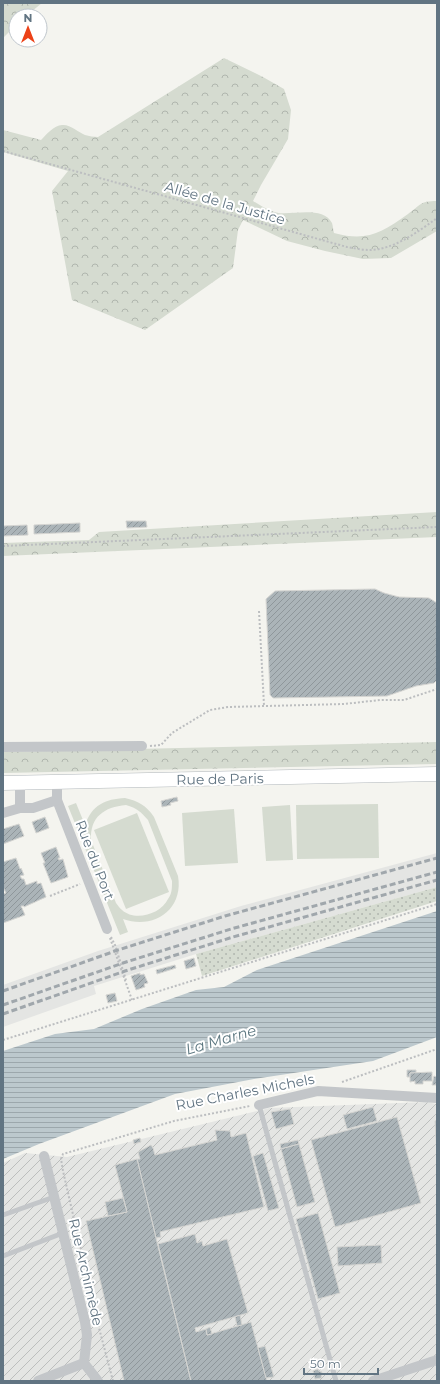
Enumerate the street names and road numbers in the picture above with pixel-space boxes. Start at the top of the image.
street label: Allée de la Justice [163,177,287,229]
street label: Rue de Paris [176,769,264,789]
street label: Rue du Port [71,817,119,903]
street label: Rue Charles Michels [174,1070,316,1114]
street label: Rue Archimède [65,1217,107,1327]

